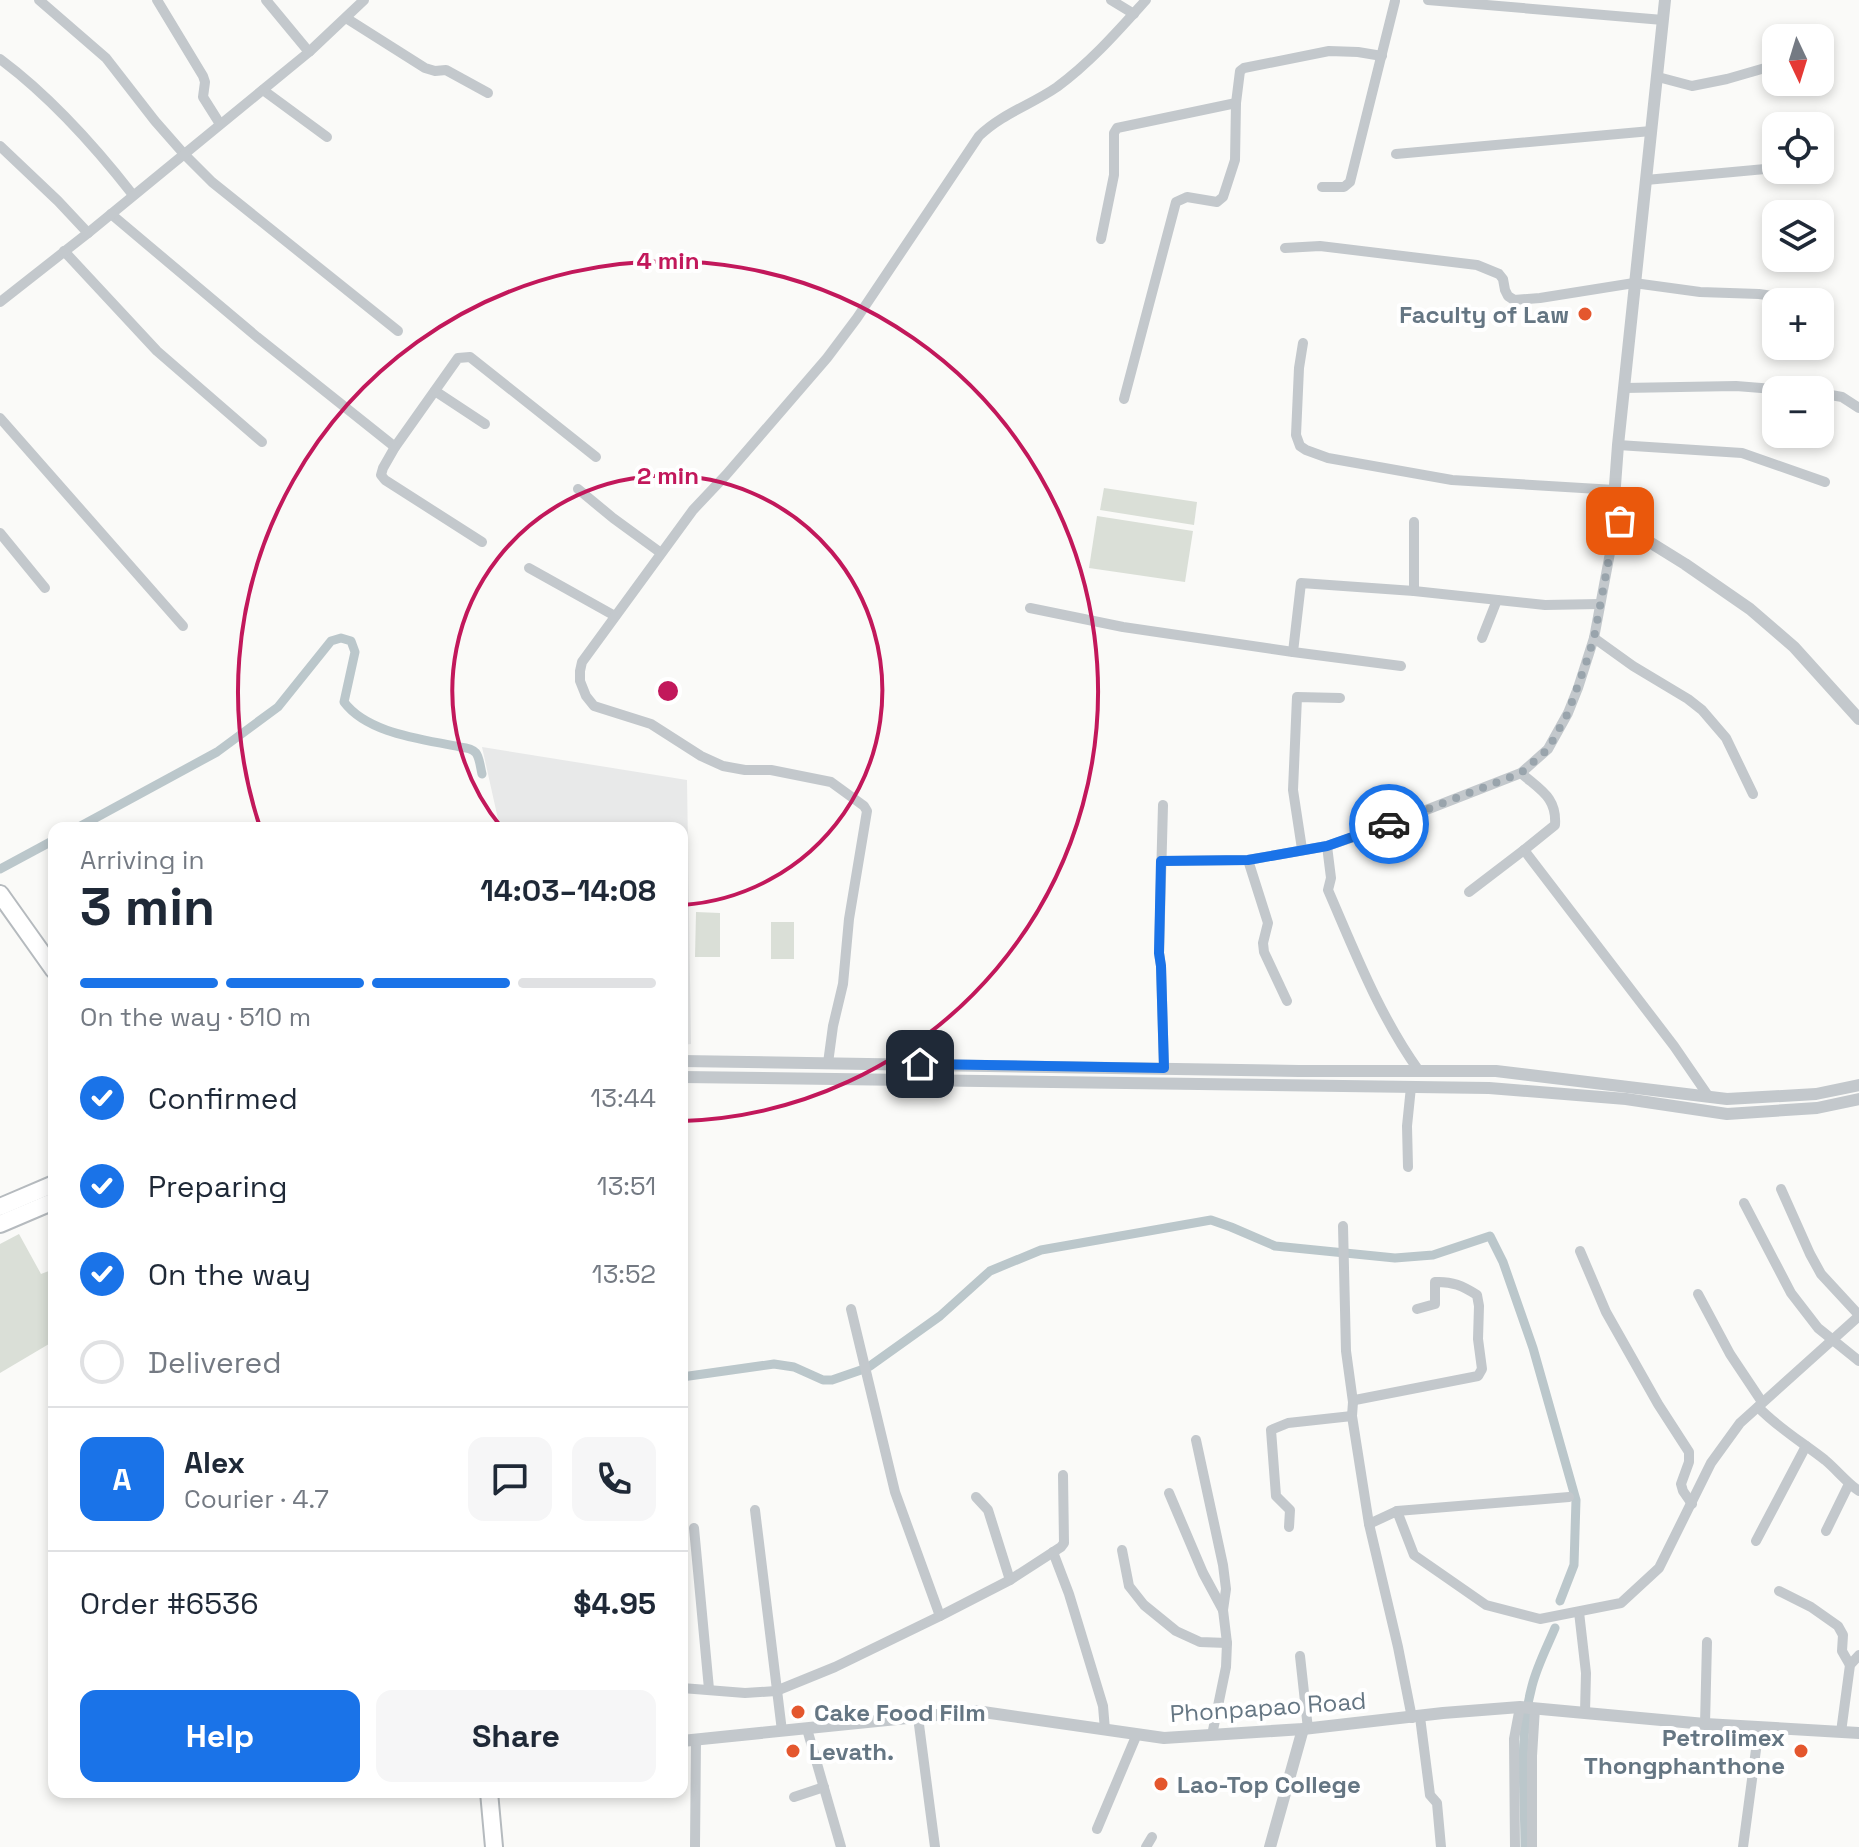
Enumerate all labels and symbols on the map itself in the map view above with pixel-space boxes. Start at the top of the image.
north arrow [1762,24,1834,96]
text: 4 min [636,245,700,276]
place label: Faculty of Law [1399,299,1569,330]
marker: Faculty of Law [1576,305,1594,323]
text: 2 min [637,460,699,491]
pin [1586,487,1654,555]
centre of rings [654,677,682,705]
courier [1349,784,1429,864]
pin [886,1030,954,1098]
street label: Phonpapao Road [1169,1685,1367,1729]
place label: Cake Food Film [814,1697,986,1728]
marker: Cake Food Film [789,1703,807,1721]
place label: Petrolimex Thongphanthone [1584,1722,1785,1781]
place label: Levath. [809,1736,894,1767]
marker: Levath. [784,1742,802,1760]
marker: Petrolimex Thongphanthone [1792,1742,1810,1760]
place label: Lao-Top College [1177,1769,1361,1800]
marker: Lao-Top College [1152,1775,1170,1793]

